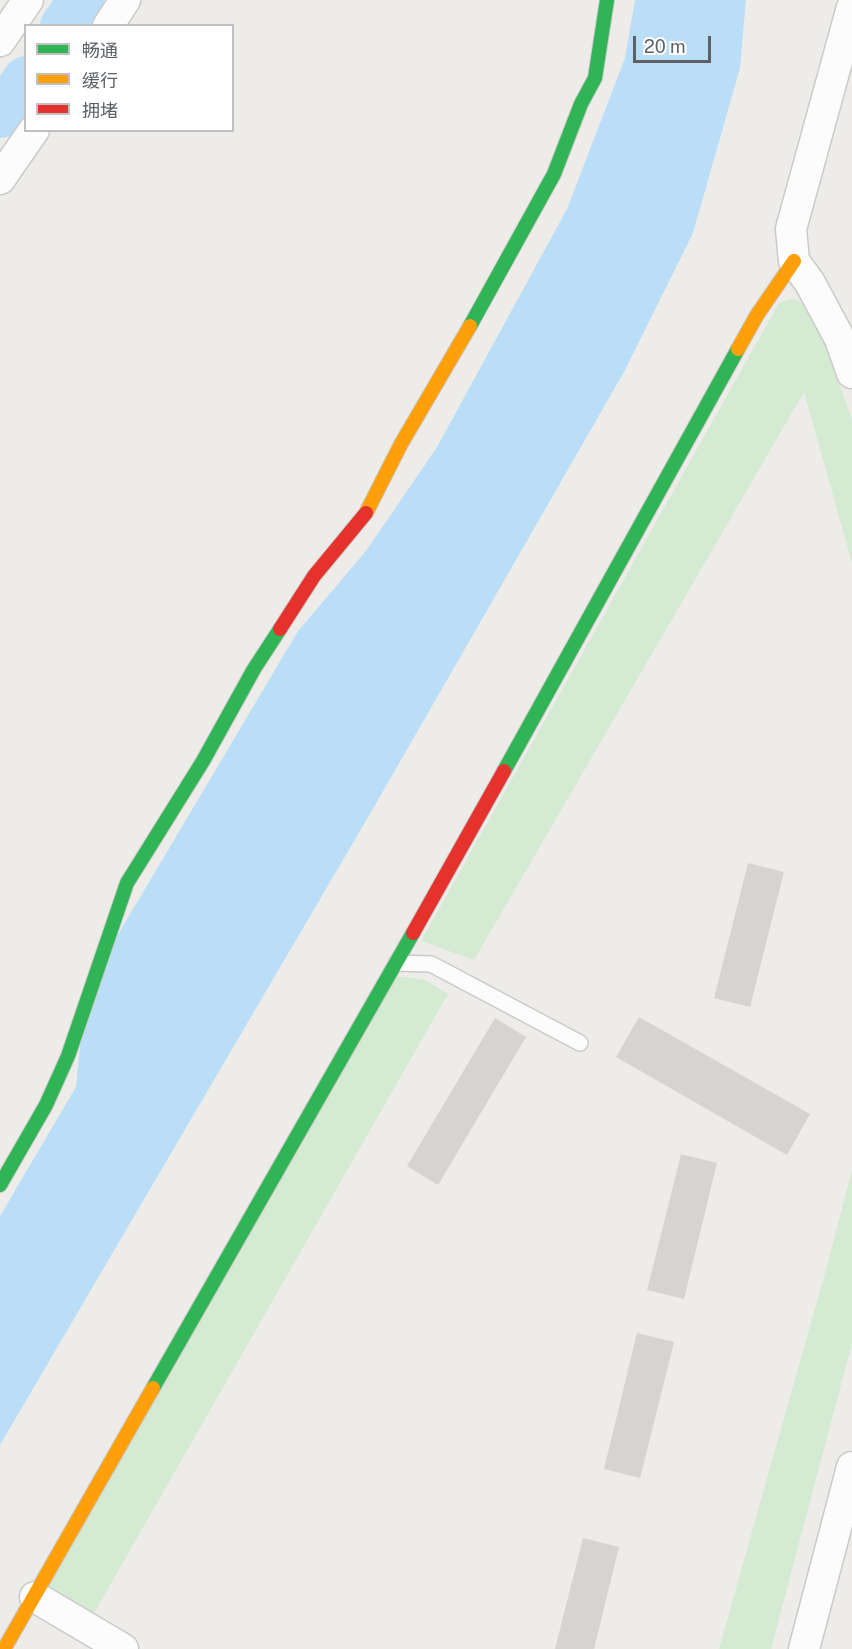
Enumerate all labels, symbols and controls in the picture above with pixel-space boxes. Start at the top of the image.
legend [24,24,234,132]
scale bar [636,24,714,62]
text: 20 m [644,36,686,57]
text: 畅通 [82,40,118,61]
text: 缓行 [82,70,118,91]
text: 拥堵 [82,100,118,121]

